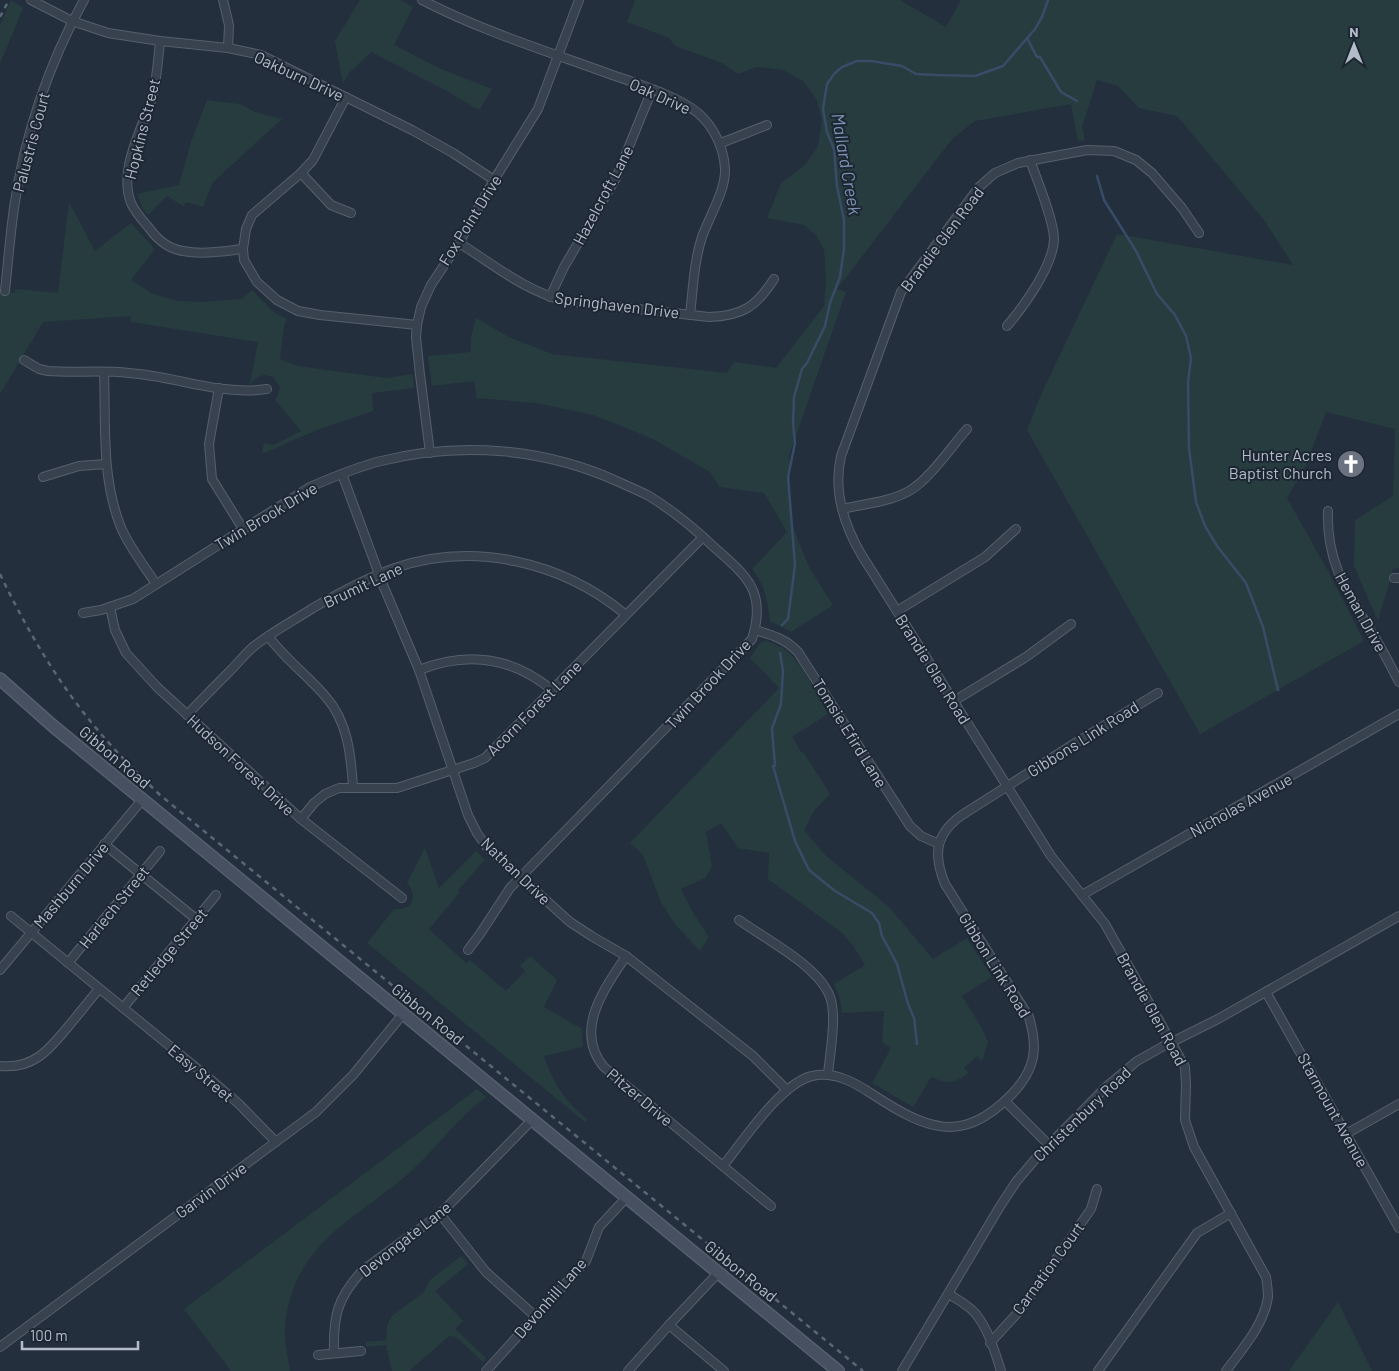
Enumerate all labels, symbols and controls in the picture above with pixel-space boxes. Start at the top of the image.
north arrow [1329,20,1379,70]
text: N [1349,23,1359,40]
street label: Oakburn Drive [251,47,347,105]
street label: Oak Drive [627,74,694,117]
street label: Hopkins Street [120,76,163,181]
street label: Palustris Court [8,90,53,194]
water label: Mallard Creek [827,111,867,217]
street label: Hazelcroft Lane [568,142,637,248]
street label: Fox Point Drive [434,171,505,268]
street label: Brandie Glen Road [896,183,987,295]
street label: Springhaven Drive [554,287,680,322]
place label: Hunter Acres Baptist Church [1229,445,1332,482]
church icon: Hunter Acres Baptist Church [1336,449,1366,479]
street label: Twin Brook Drive [211,478,320,554]
street label: Brumit Lane [320,558,405,611]
street label: Heman Drive [1332,569,1391,655]
street label: Brandie Glen Road [892,610,975,727]
street label: Twin Brook Drive [661,635,754,733]
street label: Acorn Forest Lane [482,656,585,759]
street label: Tomsie Efird Lane [809,675,892,791]
street label: Gibbons Link Road [1023,697,1142,781]
street label: Hudson Forest Drive [184,710,299,819]
street label: Gibbon Road [76,721,155,792]
street label: Nicholas Avenue [1186,769,1295,841]
street label: Nathan Drive [478,833,555,908]
street label: Mashburn Drive [29,838,112,932]
street label: Harlech Street [75,862,153,952]
street label: Retledge Street [126,904,211,999]
street label: Gibbon Link Road [956,909,1035,1021]
street label: Brandie Glen Road [1114,949,1191,1069]
street label: Gibbon Road [388,979,468,1048]
street label: Easy Street [165,1040,238,1105]
street label: Starmount Avenue [1294,1049,1373,1170]
street label: Christenbury Road [1029,1062,1134,1165]
street label: Pitzer Drive [604,1064,677,1130]
street label: Garvin Drive [171,1157,250,1222]
street label: Devongate Lane [355,1197,454,1280]
street label: Carnation Court [1008,1218,1088,1318]
street label: Gibbon Road [701,1236,781,1305]
street label: Devonhill Lane [510,1254,590,1342]
scale bar [22,1318,139,1350]
text: 100 m [30,1326,68,1344]

